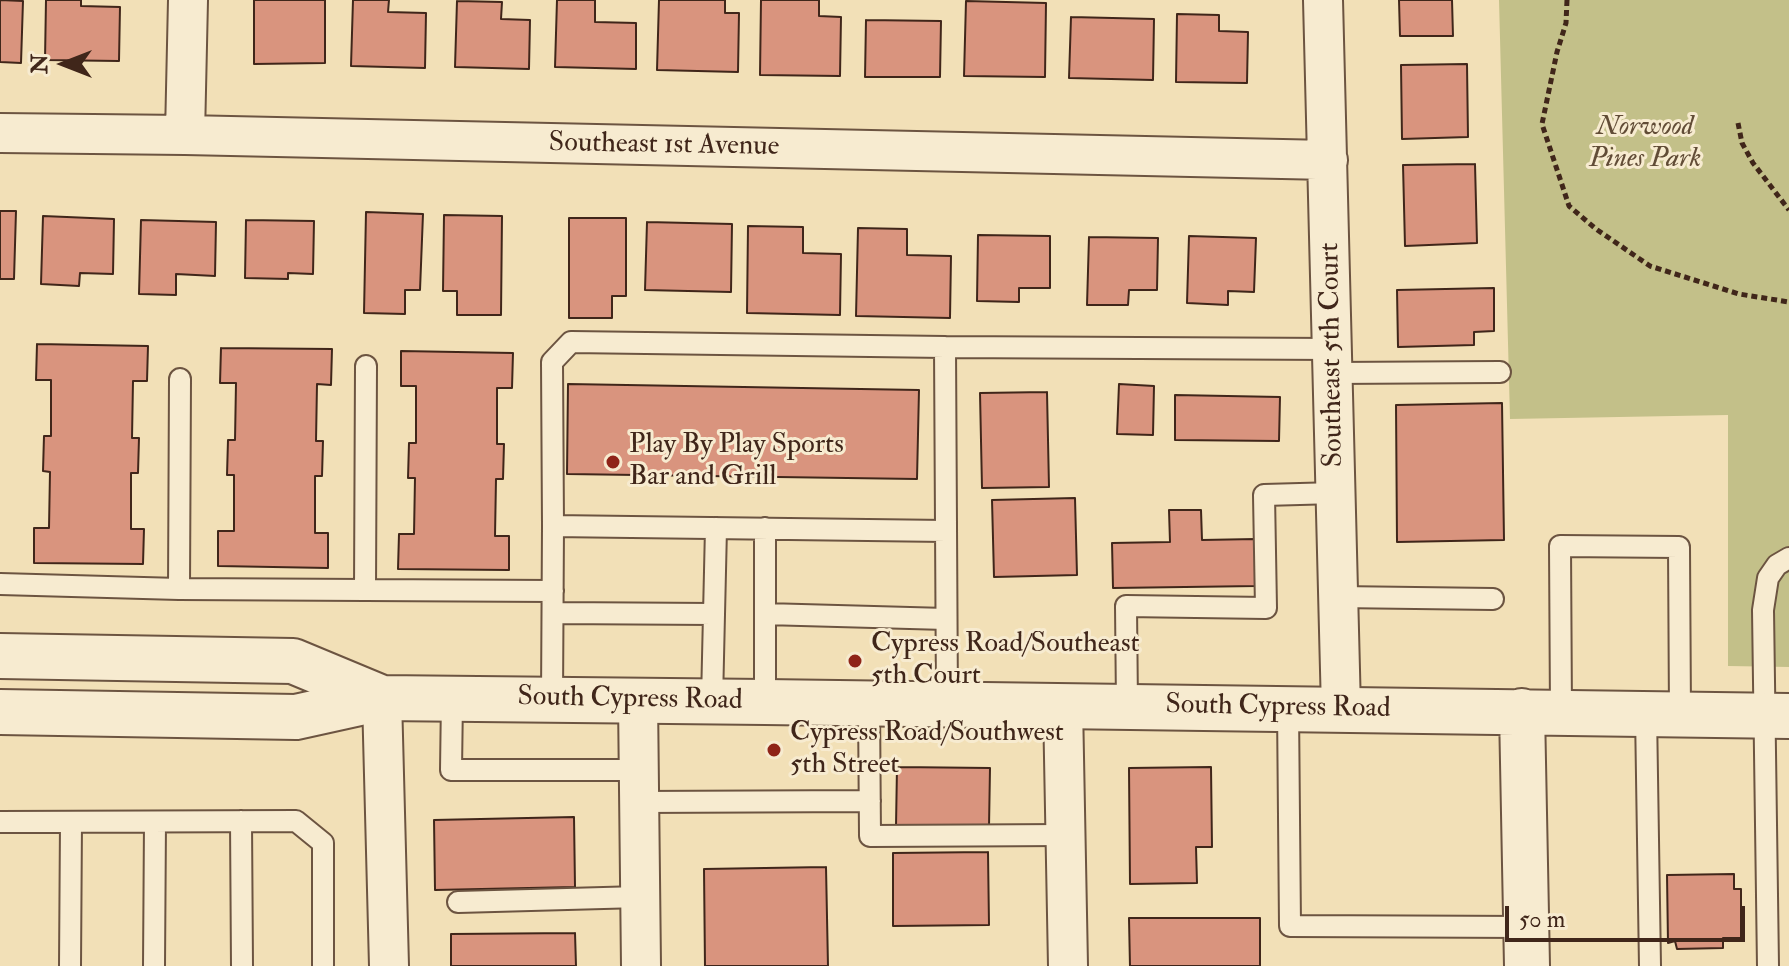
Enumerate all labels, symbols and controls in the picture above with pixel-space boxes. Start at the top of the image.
north arrow [24,24,104,104]
text: N [26,54,54,74]
park label: Norwood Pines Park [1589,111,1701,177]
street label: Southeast 1st Avenue [548,127,780,165]
street label: Southeast 5th Court [1314,242,1352,468]
place label: Play By Play Sports Bar and Grill [629,429,844,495]
marker: Play By Play Sports Bar and Grill [604,453,622,471]
place label: Cypress Road/Southeast 5th Court [871,628,1140,694]
marker: Cypress Road/Southeast 5th Court [846,652,864,670]
street label: South Cypress Road [517,681,743,719]
street label: South Cypress Road [1165,689,1391,727]
place label: Cypress Road/Southwest 5th Street [790,717,1064,783]
marker: Cypress Road/Southwest 5th Street [765,741,783,759]
scale bar [1509,890,1749,940]
text: 50 m [1519,904,1565,935]

